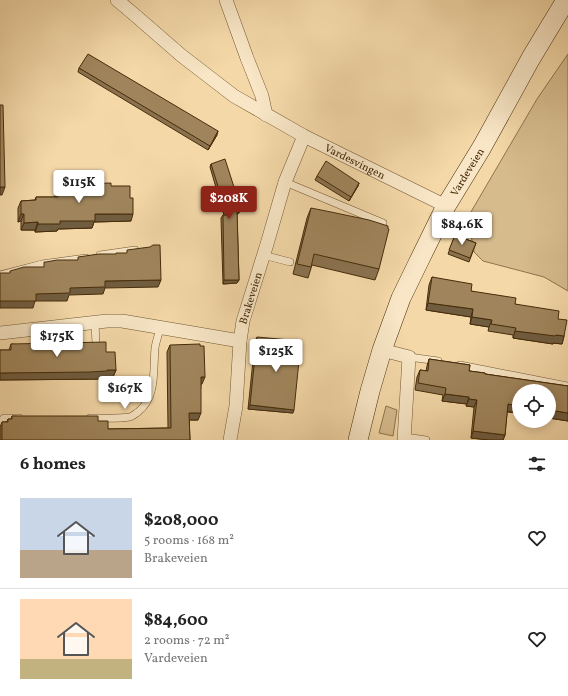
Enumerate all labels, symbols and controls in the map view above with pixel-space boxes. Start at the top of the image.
street label: Vardesvingen [322,141,388,184]
street label: Vardeveien [448,145,489,200]
pin: $115K [51,170,107,204]
text: $115K [62,174,96,192]
pin: $208K [201,186,257,220]
text: $208K [210,190,248,208]
pin: $84.6K [429,212,495,246]
text: $84.6K [441,216,483,234]
street label: Brakeveien [236,270,267,326]
pin: $175K [29,324,85,358]
text: $175K [40,328,74,346]
pin: $125K [248,339,304,373]
text: $125K [259,343,293,361]
pin: $167K [97,376,153,410]
text: $167K [107,380,143,398]
map controls [512,384,556,428]
button: locate [512,384,556,428]
text: 6 homes [20,453,86,476]
icon: filters [526,453,548,475]
text: $208,000 [144,509,218,532]
icon: home [52,514,100,562]
icon: heart [526,527,548,549]
text: 5 rooms · 168 m² [144,532,234,550]
text: Brakeveien [144,550,208,568]
text: $84,600 [144,609,208,632]
icon: home [52,615,100,663]
icon: heart [526,628,548,650]
text: 2 rooms · 72 m² [144,632,230,650]
text: Vardeveien [144,650,208,668]

